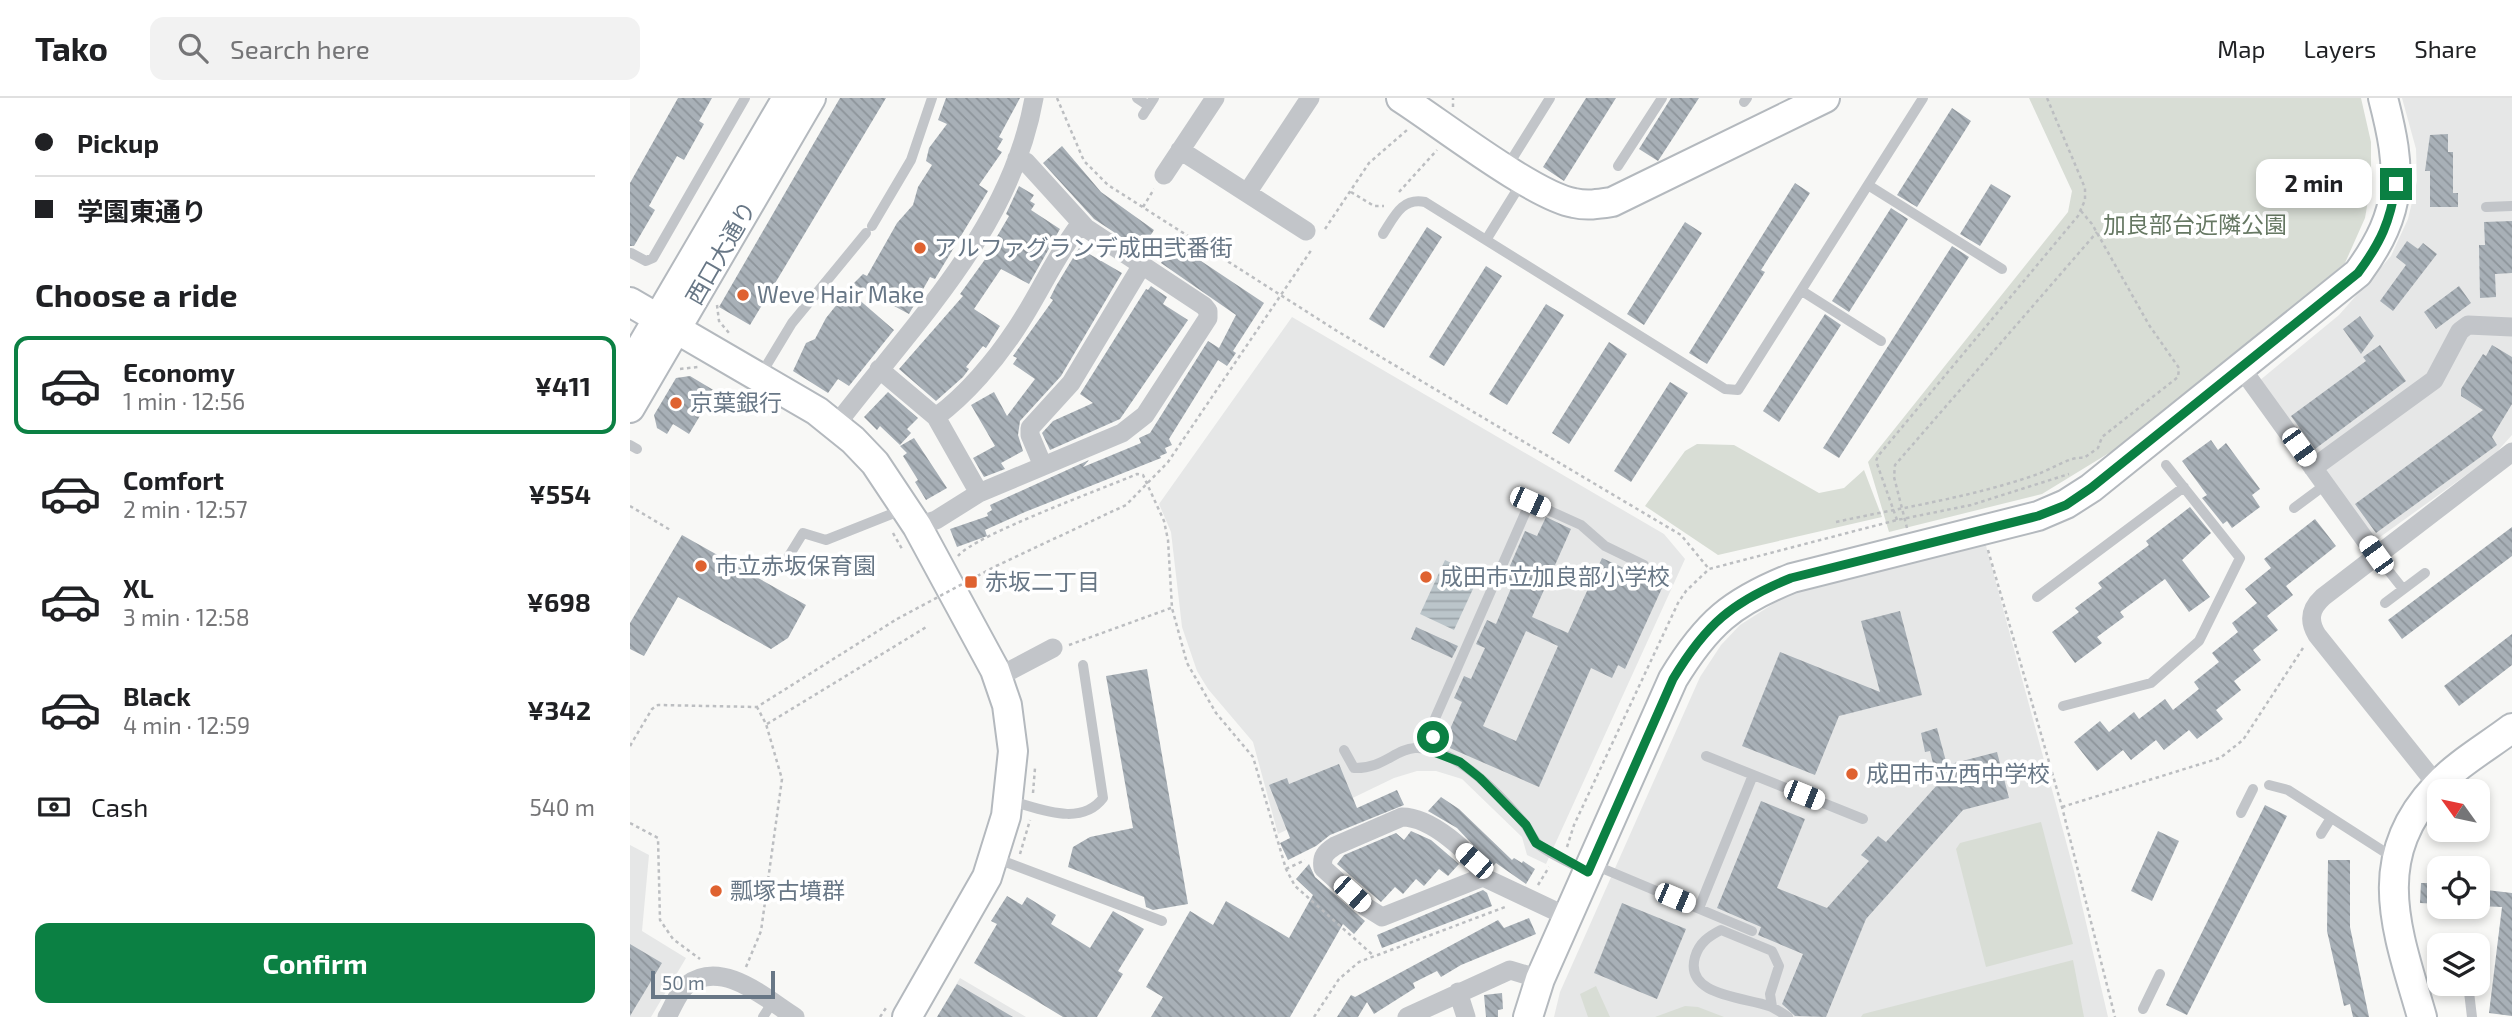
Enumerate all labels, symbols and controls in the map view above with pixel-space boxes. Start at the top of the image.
search box [150,17,640,80]
text: Tako [35,28,108,68]
icon: search [174,29,212,67]
text: Search here [230,33,370,64]
text: Map [2217,34,2265,63]
text: Layers [2303,34,2376,63]
text: Share [2414,34,2477,63]
text: Pickup [77,127,159,158]
callout: 2 min [2256,160,2372,208]
route end [2380,168,2412,200]
text: 2 min [2285,169,2343,197]
text: 学園東通り [77,195,207,226]
street label: 西口大通り [679,196,761,309]
park label: 加良部台近隣公園 [2103,210,2287,238]
place label: アルファグランデ成田弐番街 [934,233,1233,261]
marker: アルファグランデ成田弐番街 [912,240,928,256]
text: Choose a ride [35,275,238,313]
place label: Weve Hair Make [757,280,924,308]
marker: Weve Hair Make [735,287,751,303]
icon: car [39,354,102,417]
text: Economy [123,356,235,387]
text: ¥411 [535,370,591,401]
text: 1 min · 12:56 [123,387,245,415]
place label: 京葉銀行 [690,388,782,416]
marker: 京葉銀行 [668,395,684,411]
car [2279,424,2320,470]
icon: car [39,462,102,525]
text: Comfort [123,464,224,495]
text: ¥554 [528,478,591,509]
car [1507,484,1554,520]
text: 2 min · 12:57 [123,495,248,523]
car [2356,532,2397,578]
place label: 市立赤坂保育園 [715,551,876,579]
marker: 市立赤坂保育園 [693,558,709,574]
place label: 成田市立加良部小学校 [1440,562,1670,590]
place label: 赤坂二丁目 [985,567,1100,595]
marker: 成田市立加良部小学校 [1418,569,1434,585]
icon: car [39,570,102,633]
text: XL [123,572,154,603]
marker: 赤坂二丁目 [963,574,979,590]
text: ¥698 [527,586,591,617]
text: 3 min · 12:58 [123,603,250,631]
icon: car [39,678,102,741]
text: Black [123,680,191,711]
text: ¥342 [527,694,591,725]
text: 4 min · 12:59 [123,711,250,739]
route start [1417,721,1449,753]
place label: 成田市立西中学校 [1866,759,2050,787]
marker: 成田市立西中学校 [1844,766,1860,782]
car [1781,777,1828,813]
north arrow [2427,779,2490,842]
map controls [2427,779,2490,996]
icon: cash [35,788,73,826]
text: Cash [91,791,148,822]
text: 540 m [529,793,595,821]
car [1452,839,1497,883]
button: locate [2427,856,2490,919]
car [1330,872,1375,916]
place label: 瓢塚古墳群 [730,876,845,904]
car [1652,880,1699,916]
marker: 瓢塚古墳群 [708,883,724,899]
button: Confirm [35,923,595,1003]
button: layers [2427,933,2490,996]
scale bar [651,968,775,1000]
text: 50 m [662,971,705,994]

